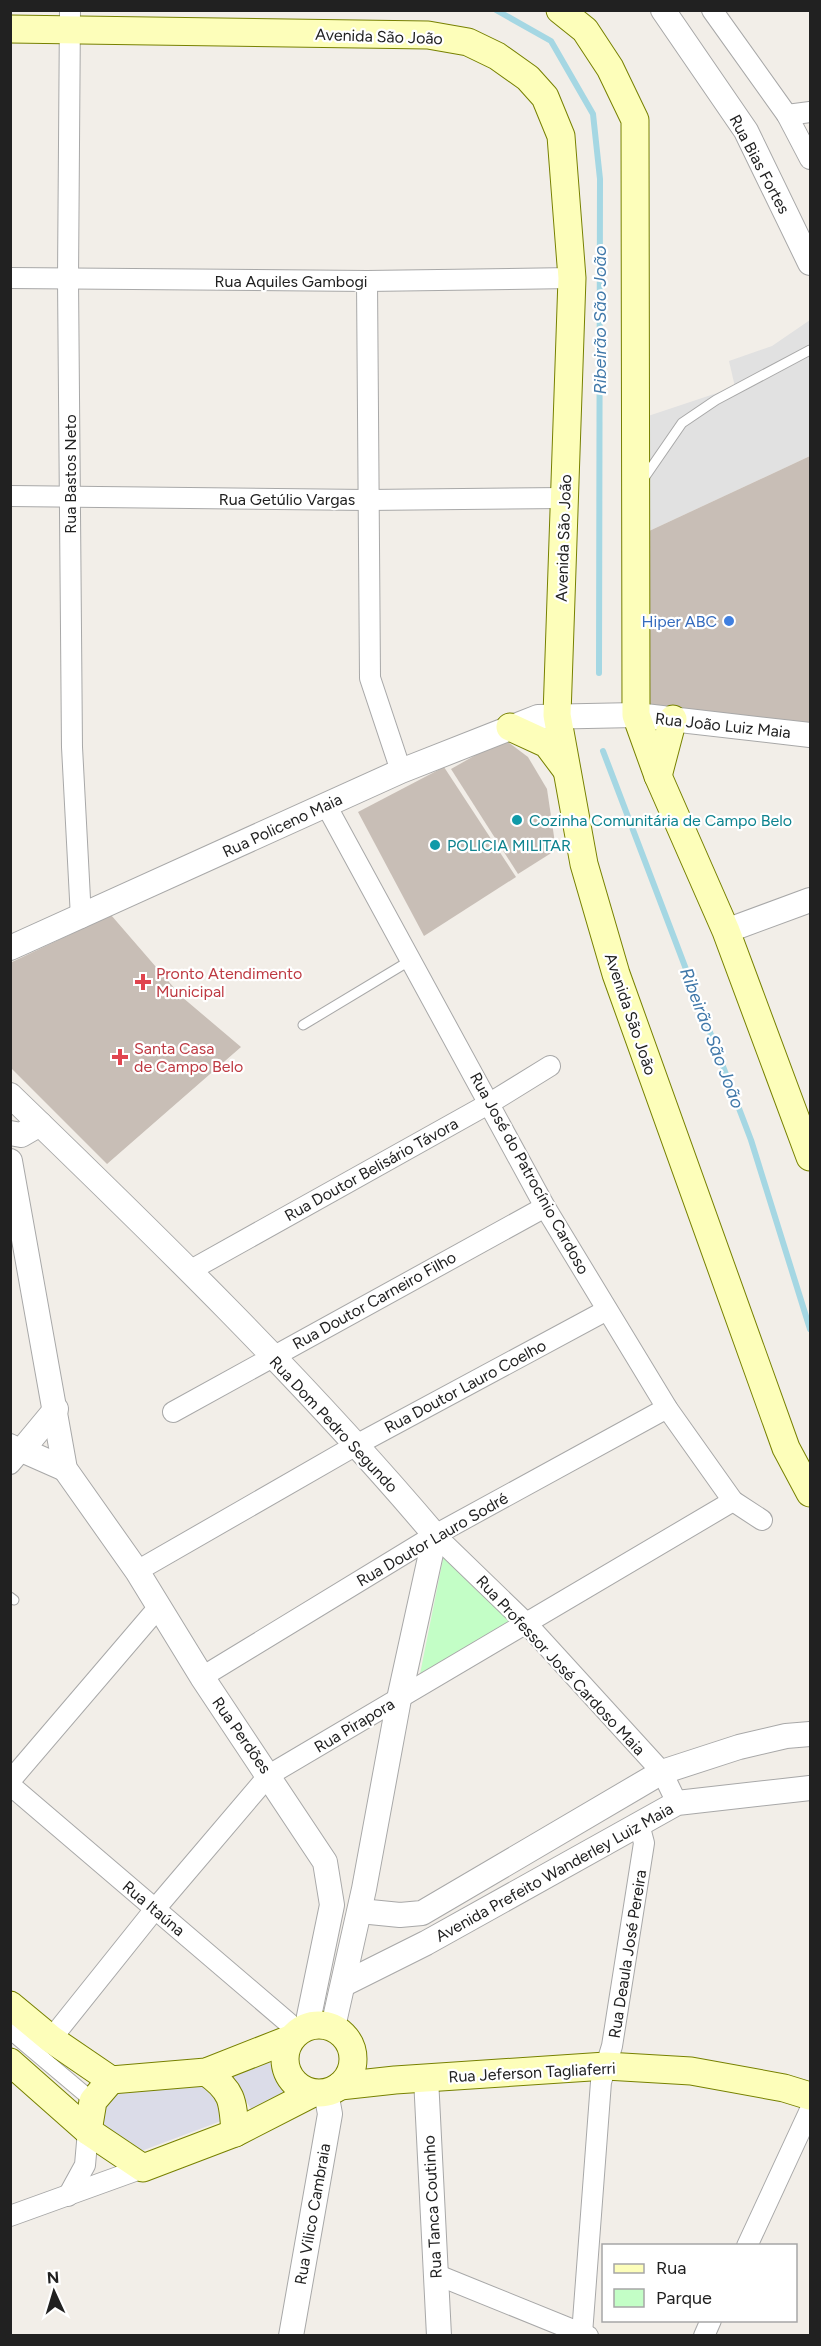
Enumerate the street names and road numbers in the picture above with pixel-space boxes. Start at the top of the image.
street label: Avenida São João [315,25,443,48]
street label: Rua Bias Fortes [725,111,794,217]
street label: Rua Aquiles Gambogi [214,272,368,291]
street label: Rua Bastos Neto [61,414,80,534]
street label: Avenida São João [552,474,575,602]
street label: Rua Getúlio Vargas [219,490,355,509]
street label: Rua João Luiz Maia [654,709,792,742]
street label: Rua Policeno Maia [219,789,345,861]
street label: Avenida São João [601,951,660,1078]
street label: Rua José do Patrocínio Cardoso [466,1069,593,1278]
street label: Rua Doutor Belisário Távora [281,1114,461,1225]
street label: Rua Doutor Carneiro Filho [289,1247,459,1353]
street label: Rua Doutor Lauro Coelho [381,1336,549,1437]
street label: Rua Dom Pedro Segundo [266,1352,402,1496]
street label: Rua Doutor Lauro Sodré [353,1488,512,1591]
street label: Rua Professor José Cardoso Maia [472,1572,649,1759]
street label: Rua Perdões [208,1693,275,1777]
street label: Rua Pirapora [311,1694,398,1757]
street label: Avenida Prefeito Wanderley Luiz Maia [432,1799,676,1946]
street label: Rua Deaula José Pereira [605,1868,650,2040]
street label: Rua Itaúna [119,1877,189,1940]
street label: Rua Jeferson Tagliaferri [448,2059,616,2086]
street label: Rua Tanca Coutinho [419,2135,446,2279]
street label: Rua Vilico Cambraia [291,2142,334,2286]

